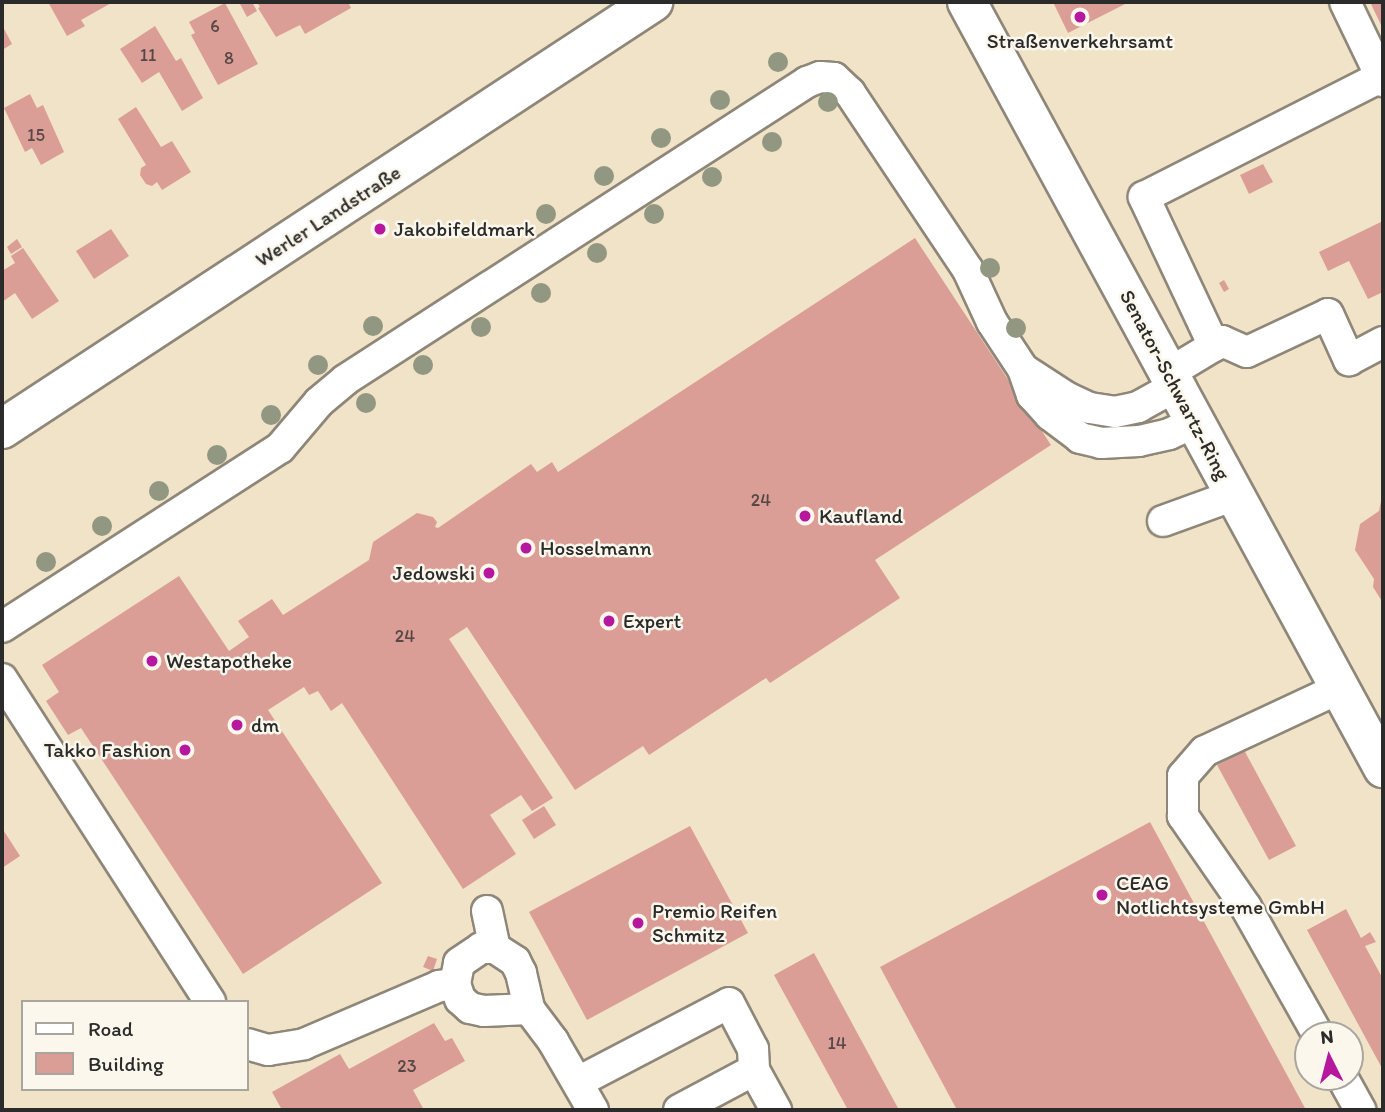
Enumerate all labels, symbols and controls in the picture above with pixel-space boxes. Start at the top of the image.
marker: Straßenverkehrsamt [1072,9,1088,25]
house number: 6 [210,15,220,37]
place label: Straßenverkehrsamt [987,28,1173,54]
house number: 11 [140,44,156,66]
house number: 8 [224,47,234,69]
house number: 15 [27,124,45,146]
street label: Werler Landstraße [251,160,405,272]
place label: Jakobifeldmark [394,216,535,242]
marker: Jakobifeldmark [372,221,388,237]
street label: Senator-Schwartz-Ring [1114,286,1236,484]
house number: 24 [751,489,771,511]
place label: Kaufland [819,503,903,529]
marker: Kaufland [797,508,813,524]
place label: Hosselmann [540,535,652,561]
marker: Hosselmann [518,540,534,556]
place label: Jedowski [392,560,475,586]
marker: Jedowski [481,565,497,581]
place label: Expert [623,608,681,634]
marker: Expert [601,613,617,629]
house number: 24 [395,625,415,647]
place label: Westapotheke [166,648,292,674]
marker: Westapotheke [144,653,160,669]
place label: dm [251,712,279,738]
marker: dm [229,717,245,733]
place label: Takko Fashion [44,737,171,763]
marker: Takko Fashion [177,742,193,758]
place label: CEAG Notlichtsysteme GmbH [1116,870,1326,920]
marker: CEAG Notlichtsysteme GmbH [1094,887,1110,903]
place label: Premio Reifen Schmitz [652,898,777,948]
marker: Premio Reifen Schmitz [630,915,646,931]
legend [21,1000,248,1091]
text: Road [88,1016,133,1041]
north arrow [1294,1021,1364,1091]
text: N [1319,1025,1335,1049]
house number: 14 [827,1032,847,1054]
text: Building [88,1051,164,1076]
house number: 23 [397,1055,417,1077]

